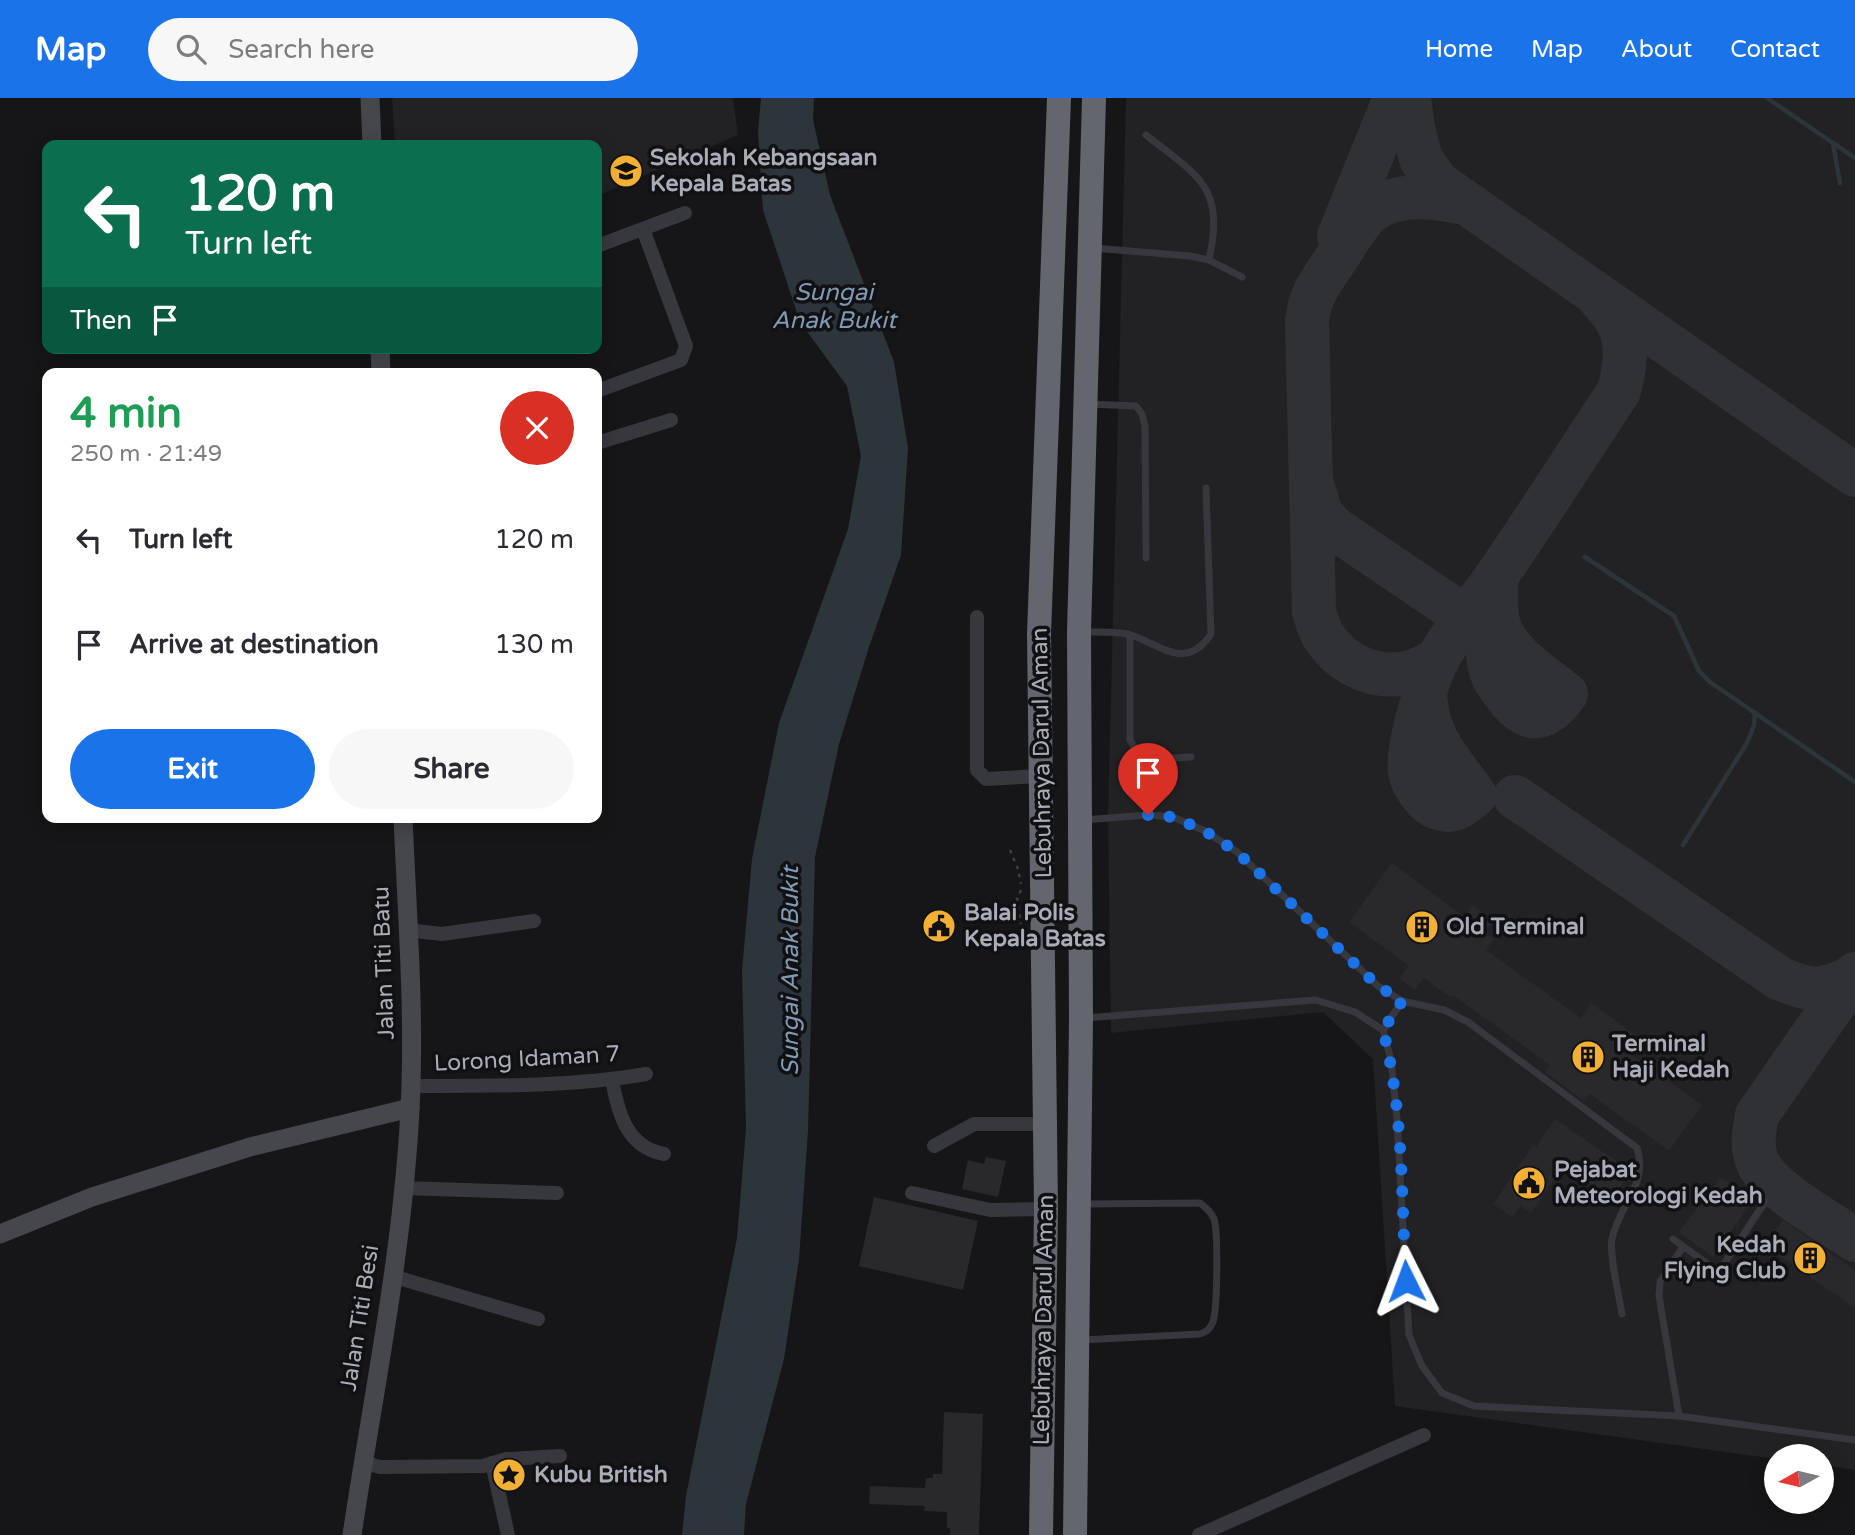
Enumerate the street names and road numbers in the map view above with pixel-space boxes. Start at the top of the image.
street label: Lebuhraya Darul Aman [1026,627,1058,879]
street label: Jalan Titi Batu [367,886,401,1040]
street label: Lorong Idaman 7 [433,1040,621,1078]
street label: Lebuhraya Darul Aman [1028,1194,1060,1446]
street label: Jalan Titi Besi [335,1243,385,1393]

